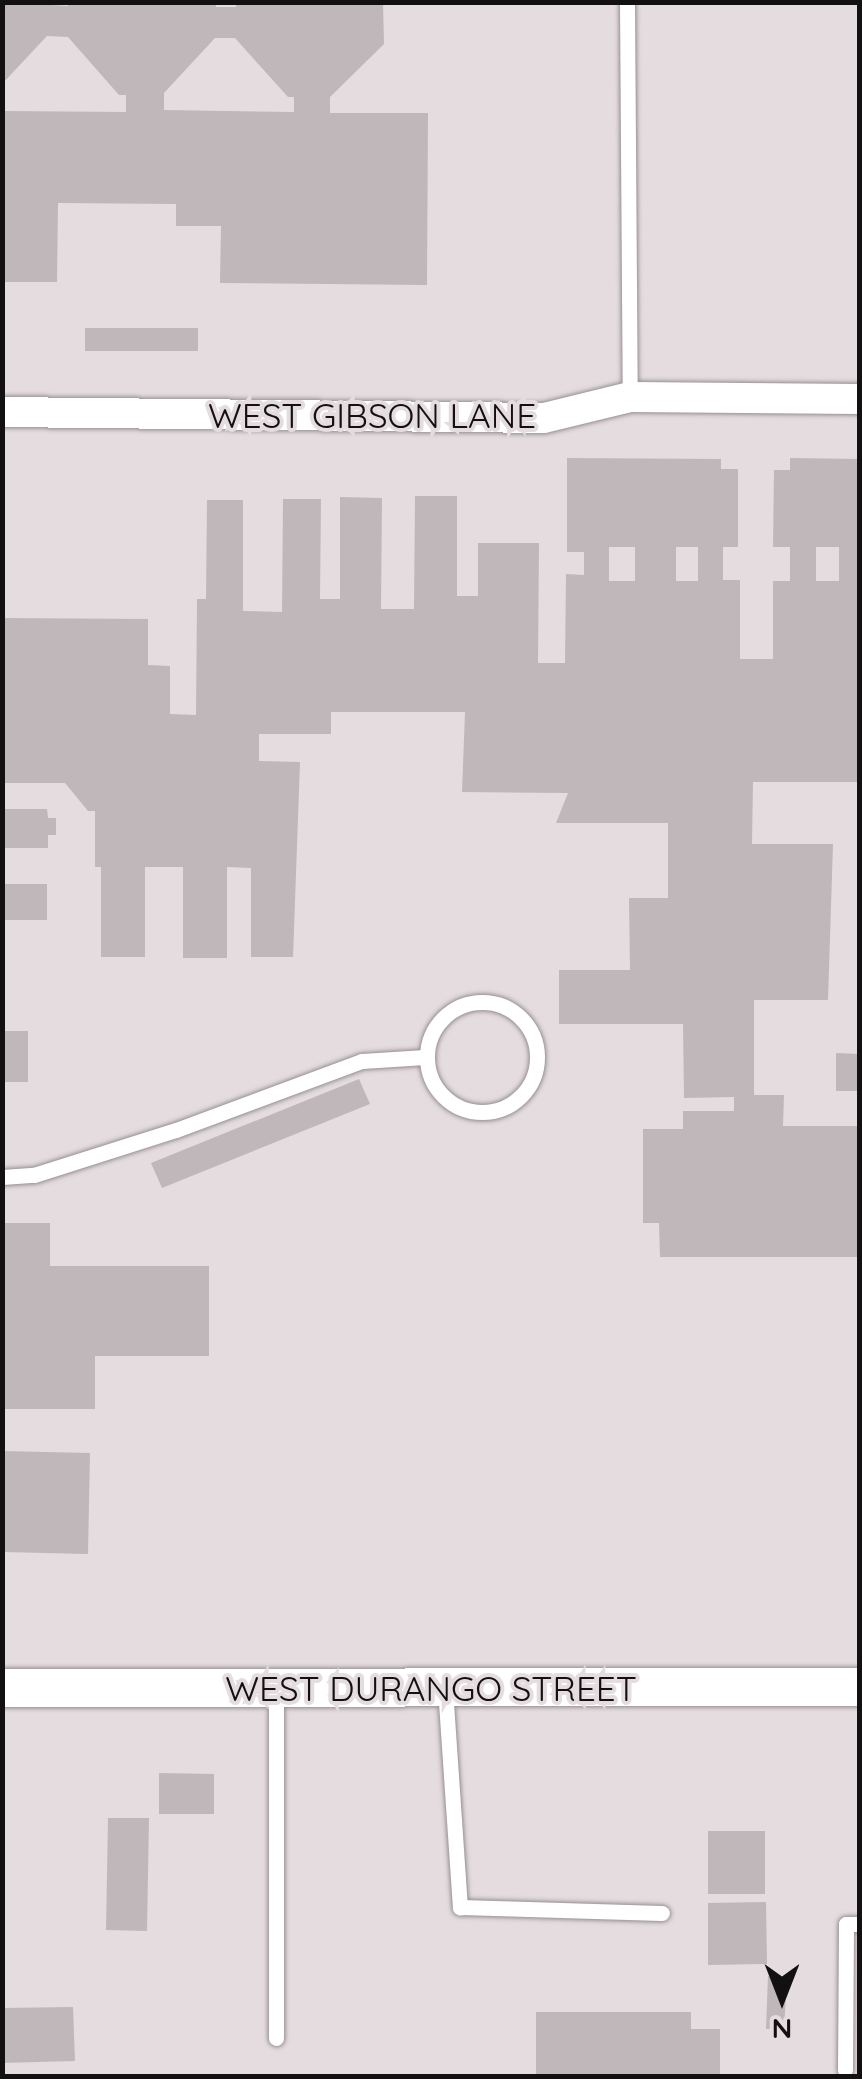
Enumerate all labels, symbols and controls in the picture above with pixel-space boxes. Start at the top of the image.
street label: WEST GIBSON LANE [208,394,536,436]
street label: WEST DURANGO STREET [225,1667,637,1709]
north arrow [732,1949,832,2049]
text: N [772,2012,792,2047]

